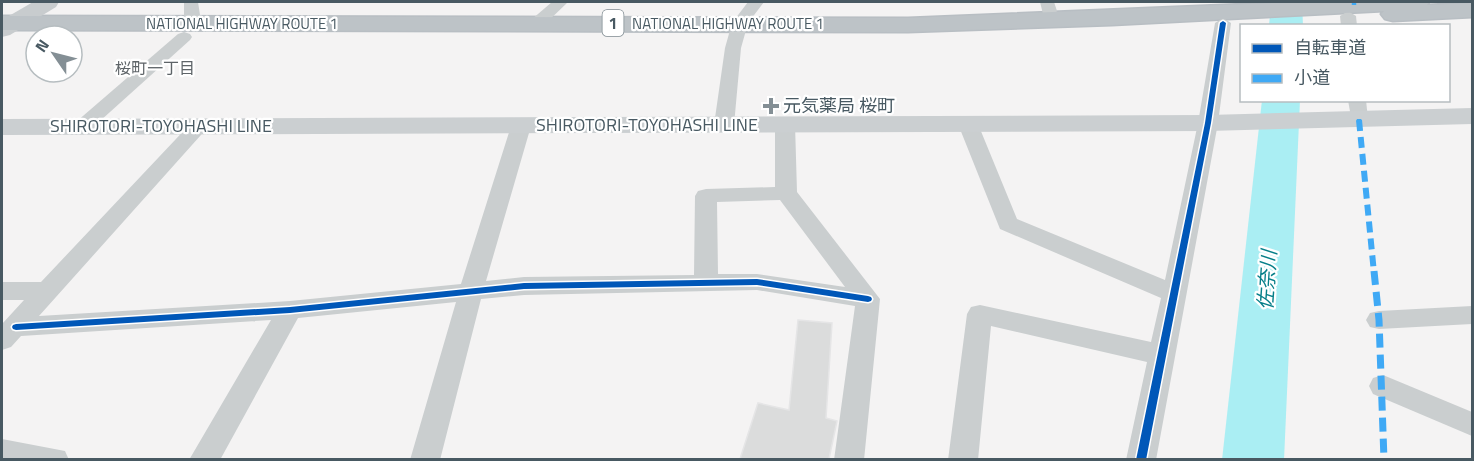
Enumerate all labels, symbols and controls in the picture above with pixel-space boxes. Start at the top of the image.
road number: 1 [602,10,624,36]
street label: NATIONAL HIGHWAY ROUTE 1 [146,12,338,35]
street label: NATIONAL HIGHWAY ROUTE 1 [632,12,824,35]
north arrow [24,24,84,84]
legend [1240,24,1450,102]
text: N [29,34,55,57]
text: 自転車道 [1294,34,1366,61]
district label: 桜町一丁目 [115,56,195,80]
text: 小道 [1294,64,1330,91]
place label: 元気薬局 桜町 [783,92,895,119]
marker: 元気薬局 桜町 [764,99,778,113]
street label: SHIROTORI-TOYOHASHI LINE [536,111,758,138]
street label: SHIROTORI-TOYOHASHI LINE [50,112,272,139]
water label: 佐奈川 [1249,247,1284,311]

